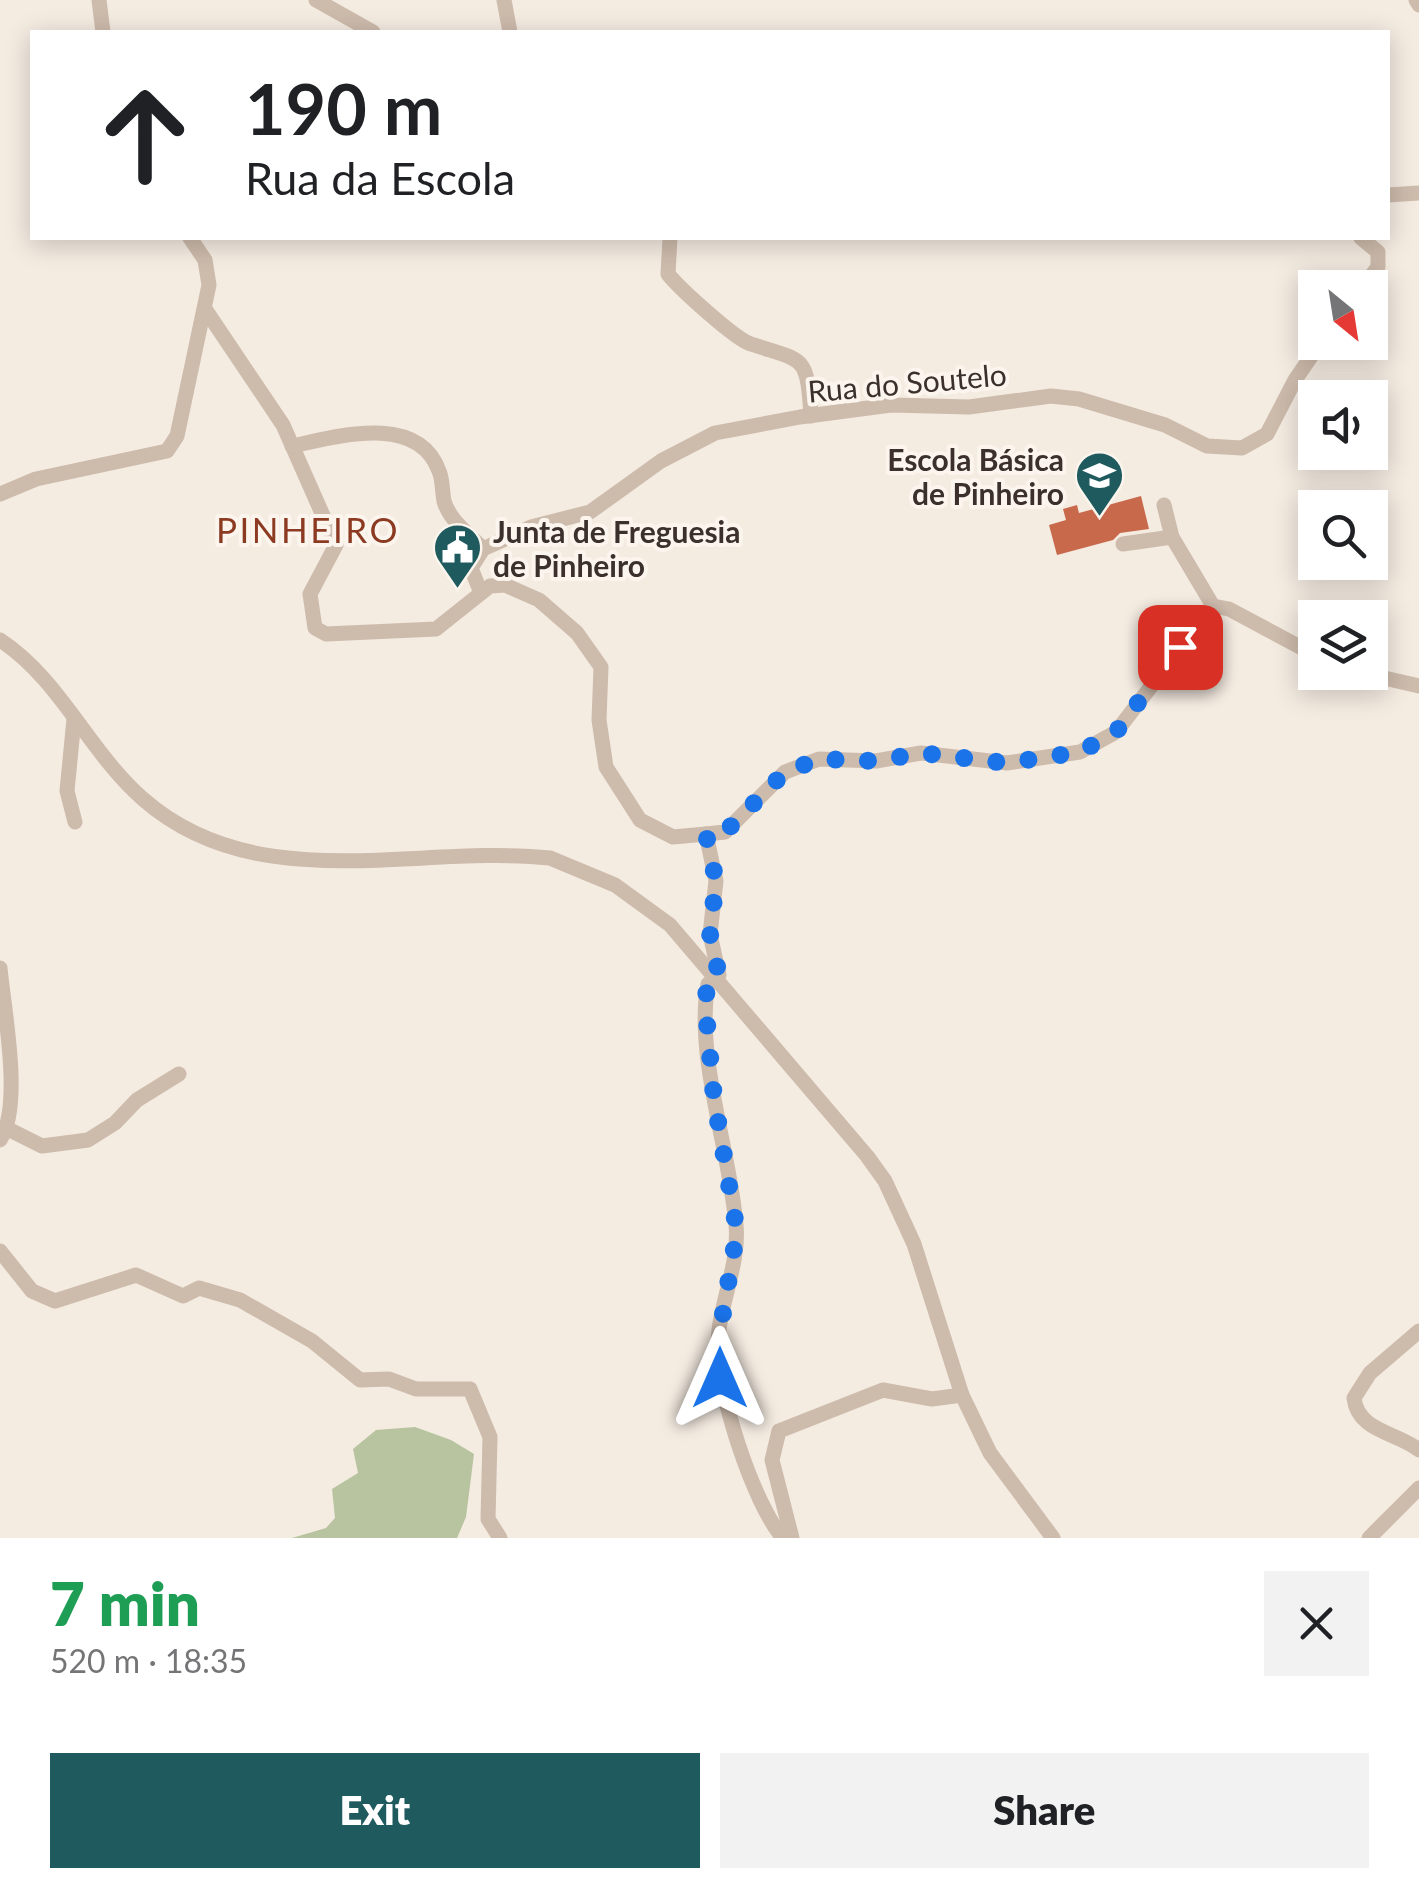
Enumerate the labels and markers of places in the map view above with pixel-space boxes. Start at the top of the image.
place label: Escola Básica de Pinheiro [887,441,1064,511]
school or university icon: Escola Básica de Pinheiro [1073,450,1125,518]
place label: Junta de Freguesia de Pinheiro [493,513,740,583]
public building icon: Junta de Freguesia de Pinheiro [432,522,484,590]
pin [1138,605,1223,690]

